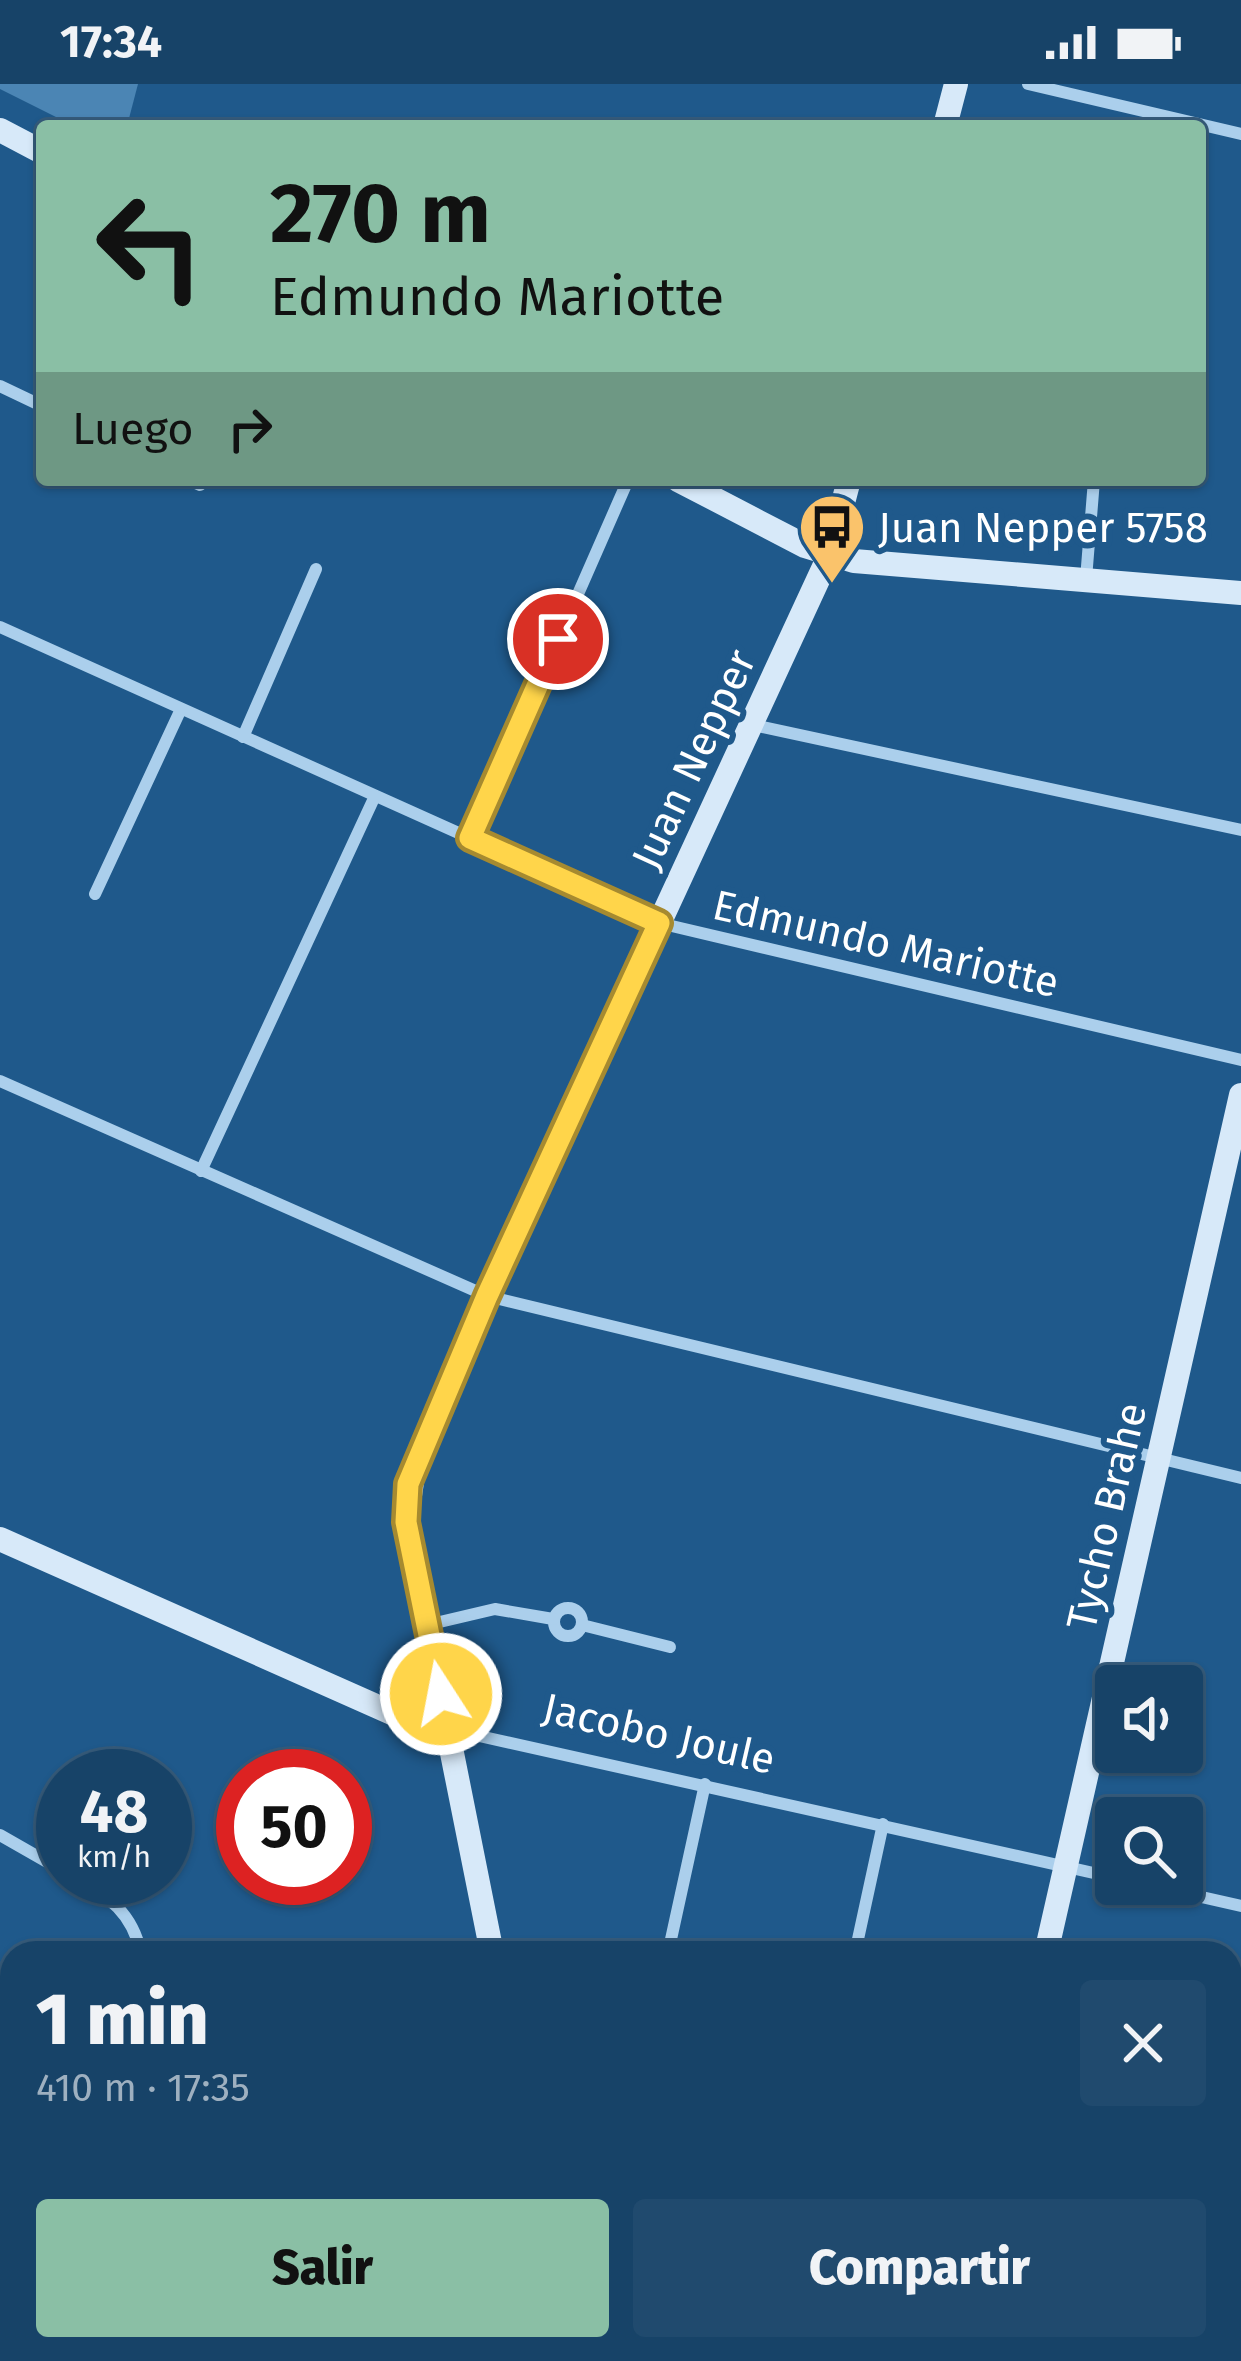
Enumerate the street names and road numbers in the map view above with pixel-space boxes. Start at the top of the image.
street label: Juan Nepper [621,642,767,877]
street label: Edmundo Mariotte [708,880,1064,1008]
street label: Tycho Brahe [1057,1398,1157,1635]
street label: Jacobo Joule [538,1683,780,1785]

